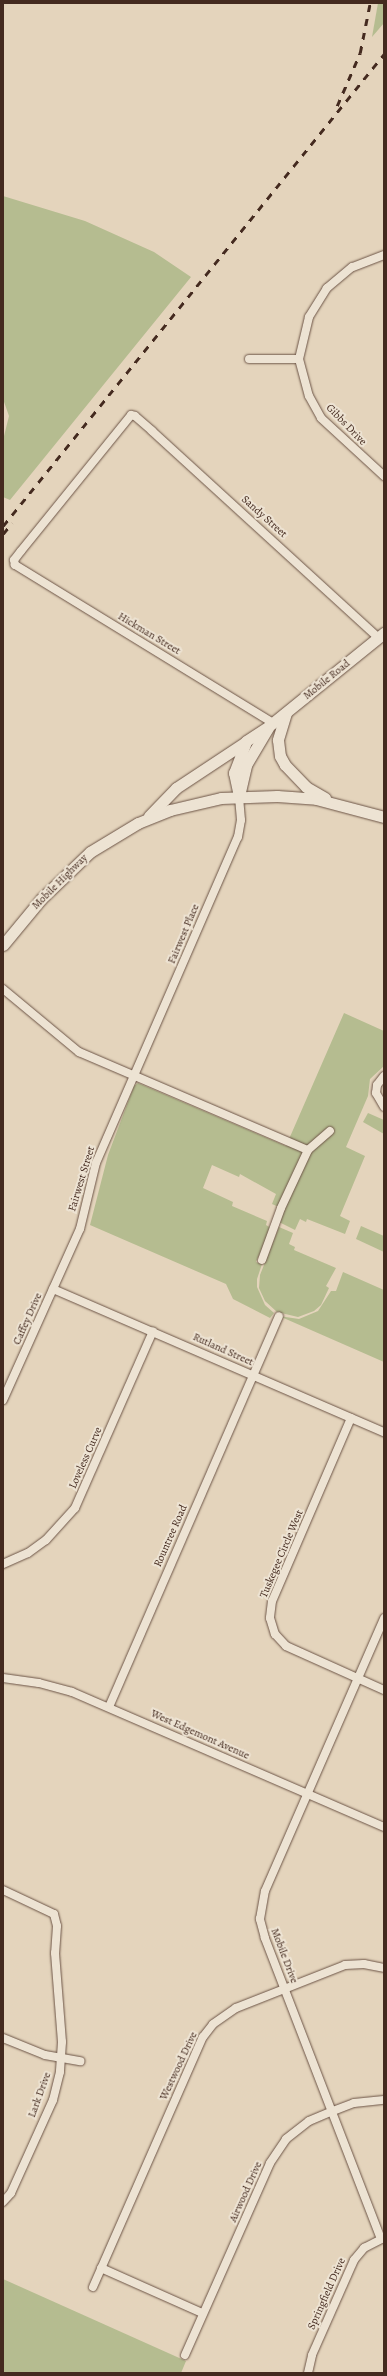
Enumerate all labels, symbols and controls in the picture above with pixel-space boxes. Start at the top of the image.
street label: Gibbs Drive [323,401,369,449]
street label: Sandy Street [238,493,290,541]
street label: Hickman Street [115,610,183,658]
street label: Mobile Road [301,657,353,703]
street label: Mobile Highway [30,852,90,912]
street label: Fairwest Place [165,902,203,966]
street label: Fairwest Street [66,1145,98,1213]
street label: Caffey Drive [11,1291,45,1347]
street label: Rutland Street [191,1331,255,1369]
street label: Loveless Curve [67,1425,105,1491]
street label: Rountree Road [151,1503,191,1569]
street label: Tuskegee Circle West [257,1508,307,1600]
street label: West Edgemont Avenue [149,1707,251,1763]
street label: Mobile Drive [267,1927,301,1985]
street label: Westwood Drive [157,2030,201,2102]
street label: Lark Drive [26,2071,54,2119]
street label: Airwood Drive [227,2160,265,2224]
street label: Springfield Drive [305,2256,349,2332]

